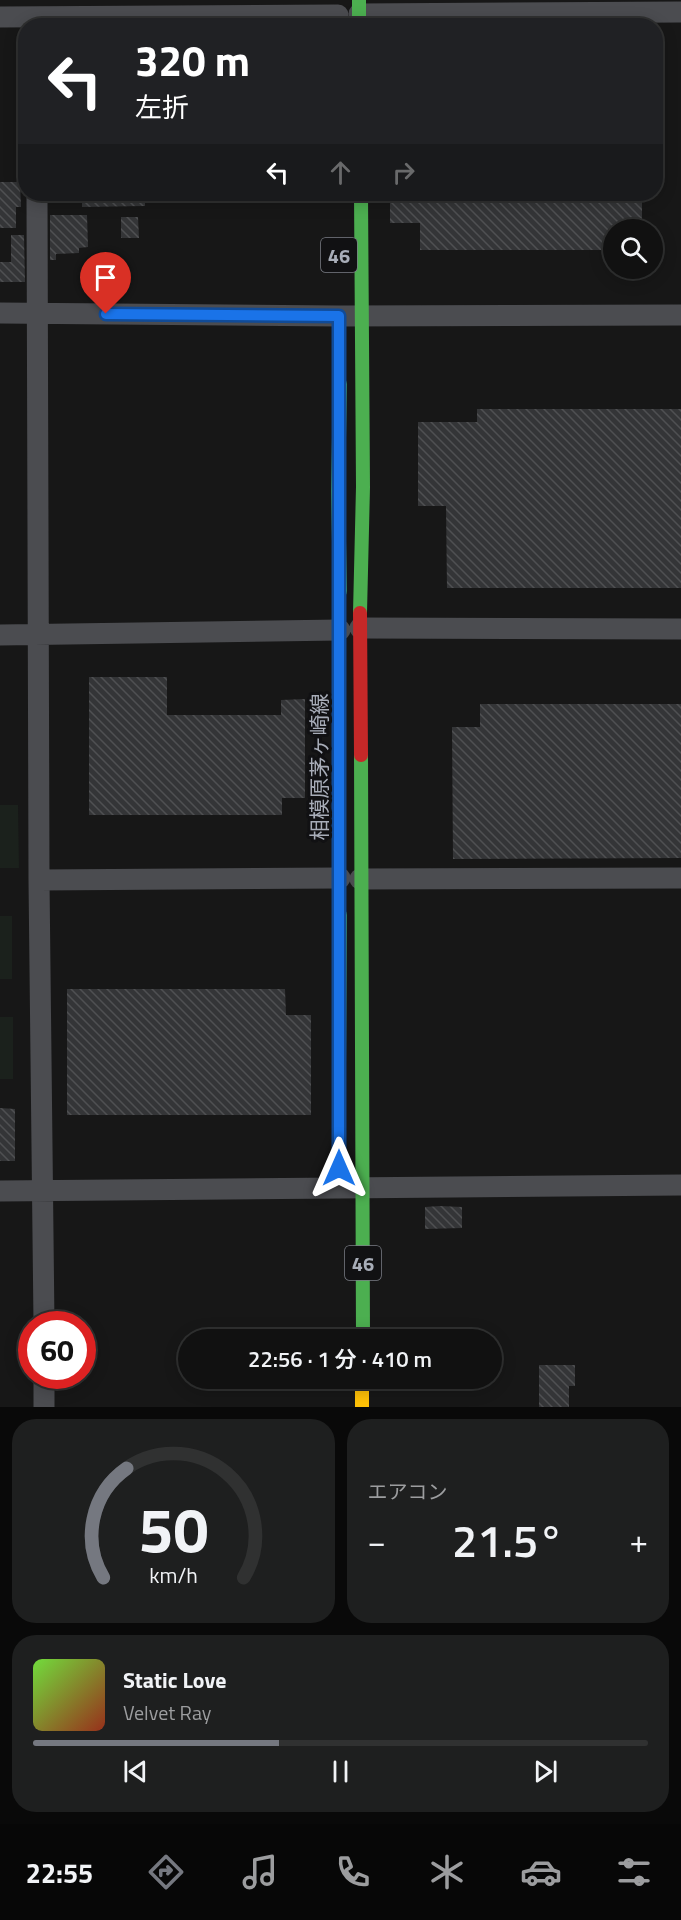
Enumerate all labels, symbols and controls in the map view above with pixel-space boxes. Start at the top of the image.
text: 320 m [135,28,250,92]
icon: left [36,42,114,120]
text: 左折 [135,86,189,127]
icon: left [261,156,294,189]
icon: ahead [324,156,357,189]
icon: right [387,156,420,189]
map controls [603,219,663,279]
button: search [603,219,663,279]
road number: 46 [321,238,357,272]
pin [80,252,131,314]
icon: arrive [89,261,122,294]
street label: 相模原茅ヶ崎線 [303,694,335,841]
position arrow [307,1136,371,1200]
road number: 46 [345,1246,381,1280]
speed limit sign: 60 [18,1311,96,1389]
text: 22:56 · 1 分 · 410 m [248,1342,432,1376]
text: エアコン [368,1476,448,1507]
text: 50 [138,1481,208,1576]
text: 21.5° [452,1506,564,1574]
text: − [368,1516,386,1566]
text: + [630,1516,648,1566]
text: km/h [149,1559,198,1591]
text: Static Love [123,1663,226,1697]
text: Velvet Ray [123,1697,212,1728]
icon: previous [119,1755,152,1788]
icon: pause [324,1755,357,1788]
icon: next [529,1755,562,1788]
icon: directions [145,1851,187,1893]
icon: music [239,1851,281,1893]
icon: phone [332,1851,374,1893]
icon: climate [426,1851,468,1893]
icon: car [520,1851,562,1893]
icon: filters [613,1851,655,1893]
text: 22:55 [26,1852,93,1893]

